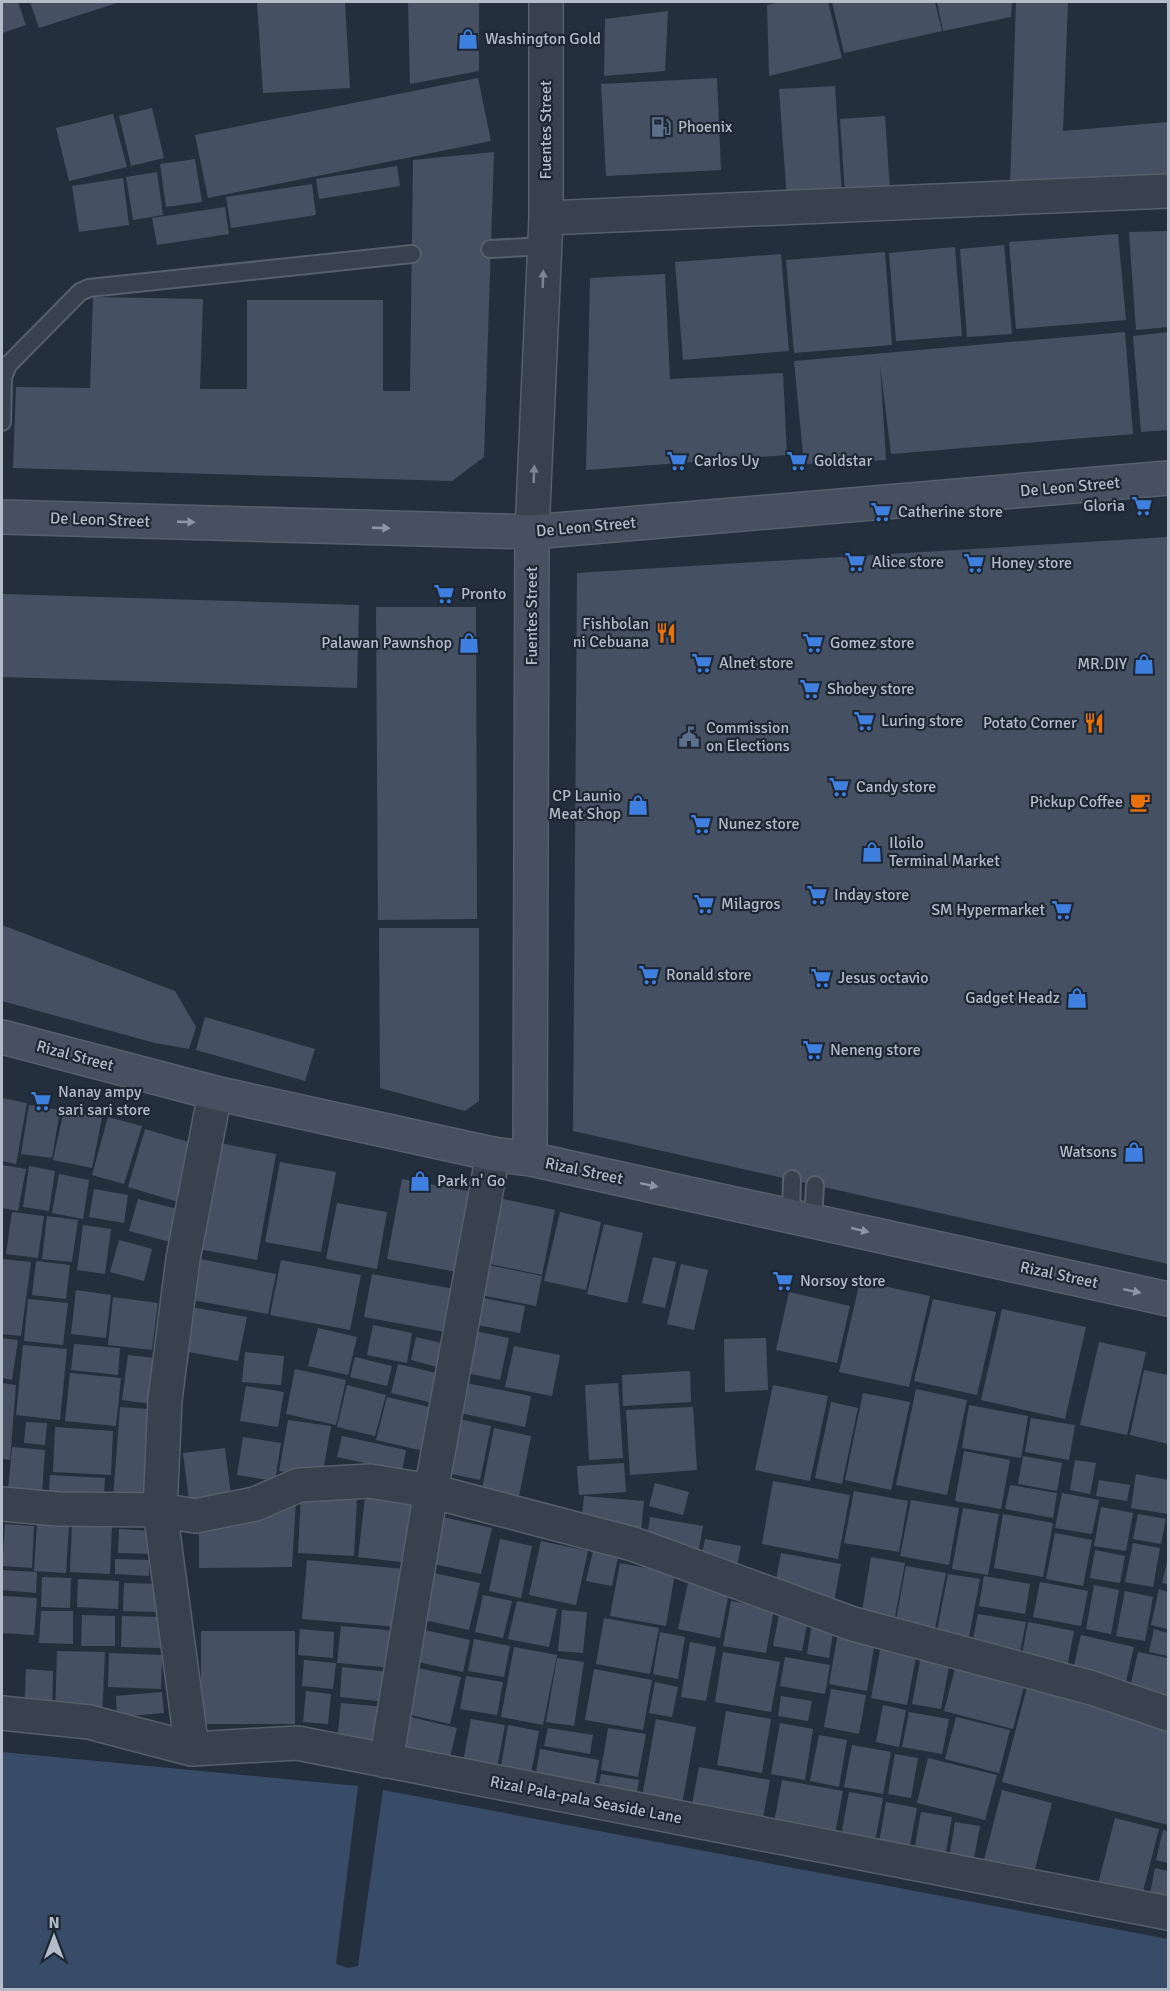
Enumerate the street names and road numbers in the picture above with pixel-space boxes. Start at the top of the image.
street label: Fuentes Street [536,80,556,180]
street label: De Leon Street [1019,473,1121,501]
street label: De Leon Street [50,508,151,532]
street label: De Leon Street [535,513,637,541]
street label: Fuentes Street [522,566,542,666]
street label: Rizal Street [34,1036,116,1076]
street label: Rizal Street [543,1153,625,1189]
street label: Rizal Street [1018,1257,1100,1293]
street label: Rizal Pala-pala Seaside Lane [488,1772,684,1828]

